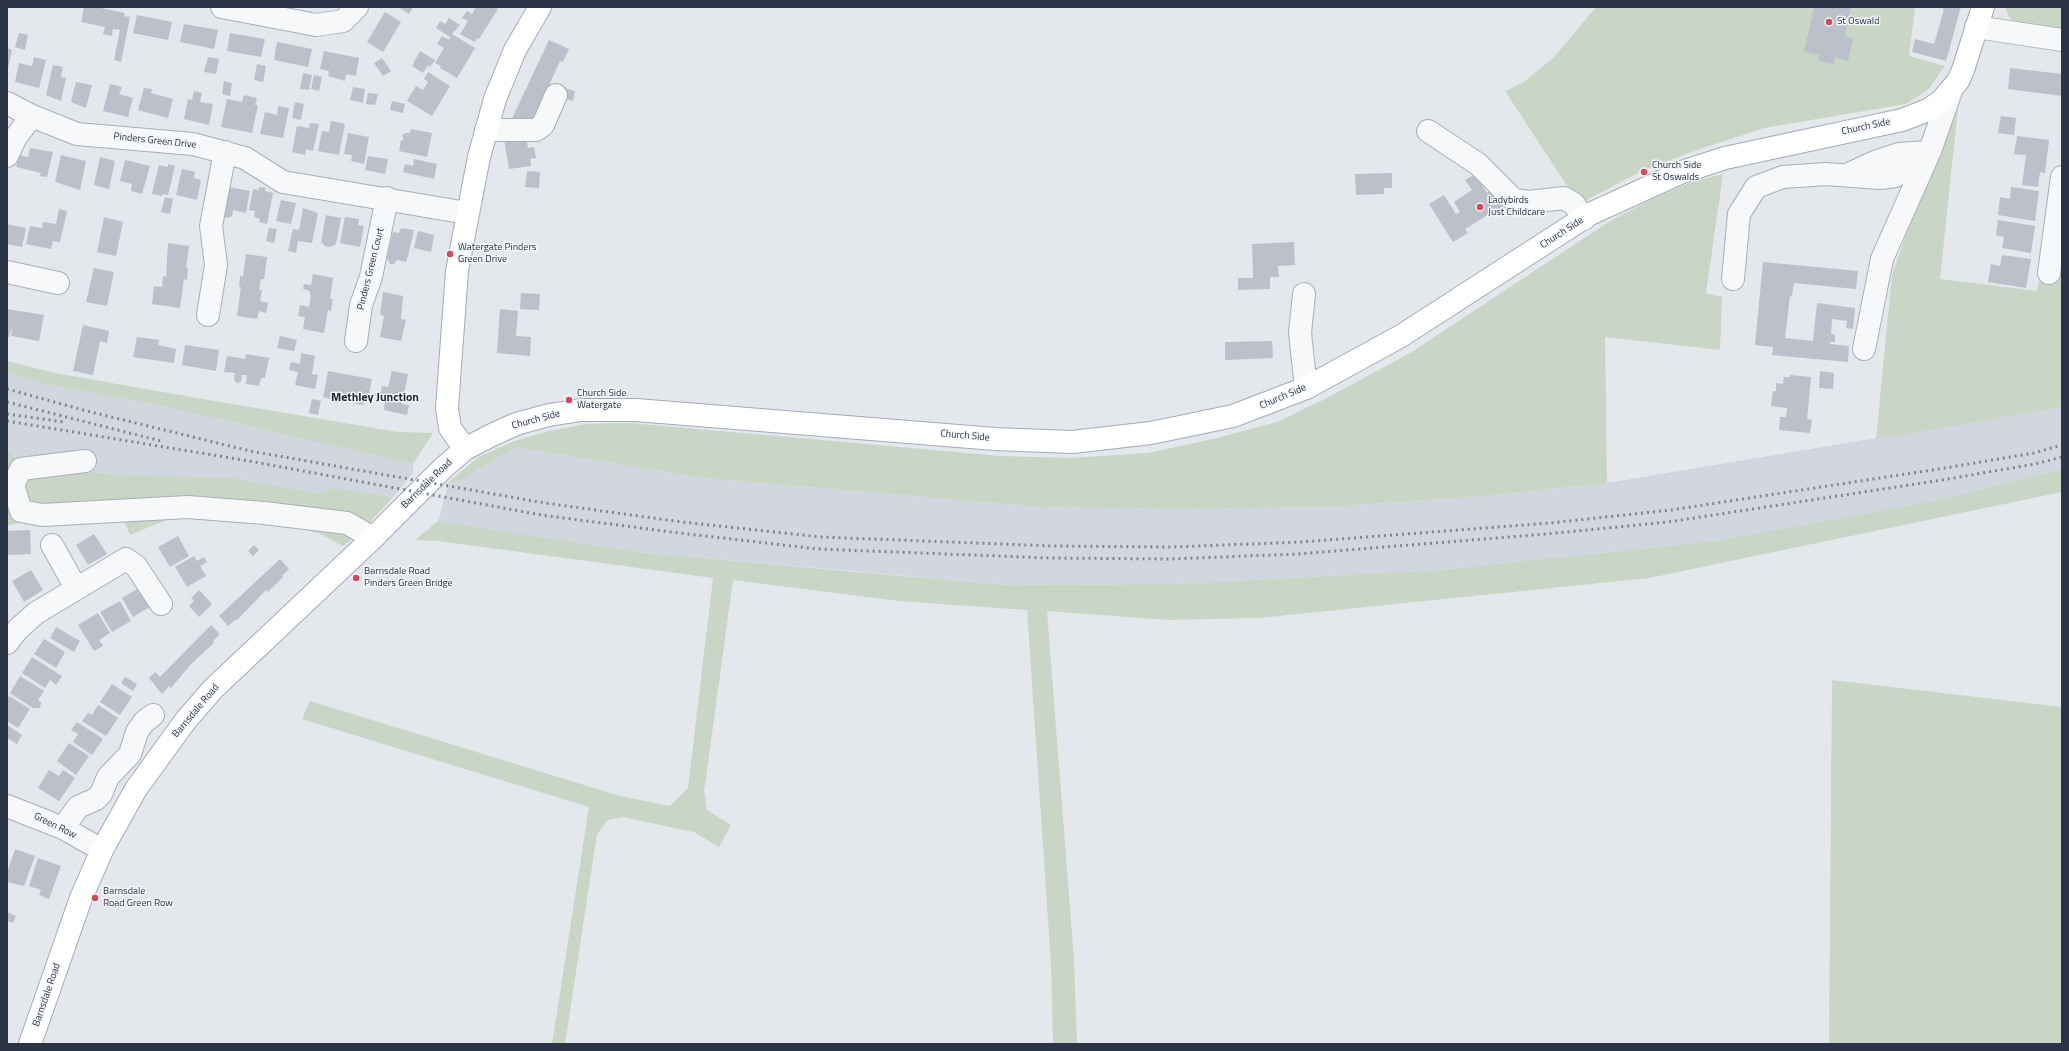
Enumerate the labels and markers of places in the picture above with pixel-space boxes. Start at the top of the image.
place label: St Oswald [1837,16,1879,28]
marker: St Oswald [1824,17,1834,27]
place label: Church Side St Oswalds [1652,160,1701,184]
marker: Church Side St Oswalds [1639,167,1649,177]
place label: Ladybirds Just Childcare [1488,195,1545,218]
marker: Ladybirds Just Childcare [1475,202,1485,212]
place label: Watergate Pinders Green Drive [458,242,537,266]
marker: Watergate Pinders Green Drive [445,249,455,259]
place label: Church Side Watergate [577,388,626,412]
marker: Church Side Watergate [564,395,574,405]
place label: Barnsdale Road Pinders Green Bridge [364,566,453,590]
marker: Barnsdale Road Pinders Green Bridge [351,573,361,583]
place label: Barnsdale Road Green Row [103,886,173,910]
marker: Barnsdale Road Green Row [90,893,100,903]

